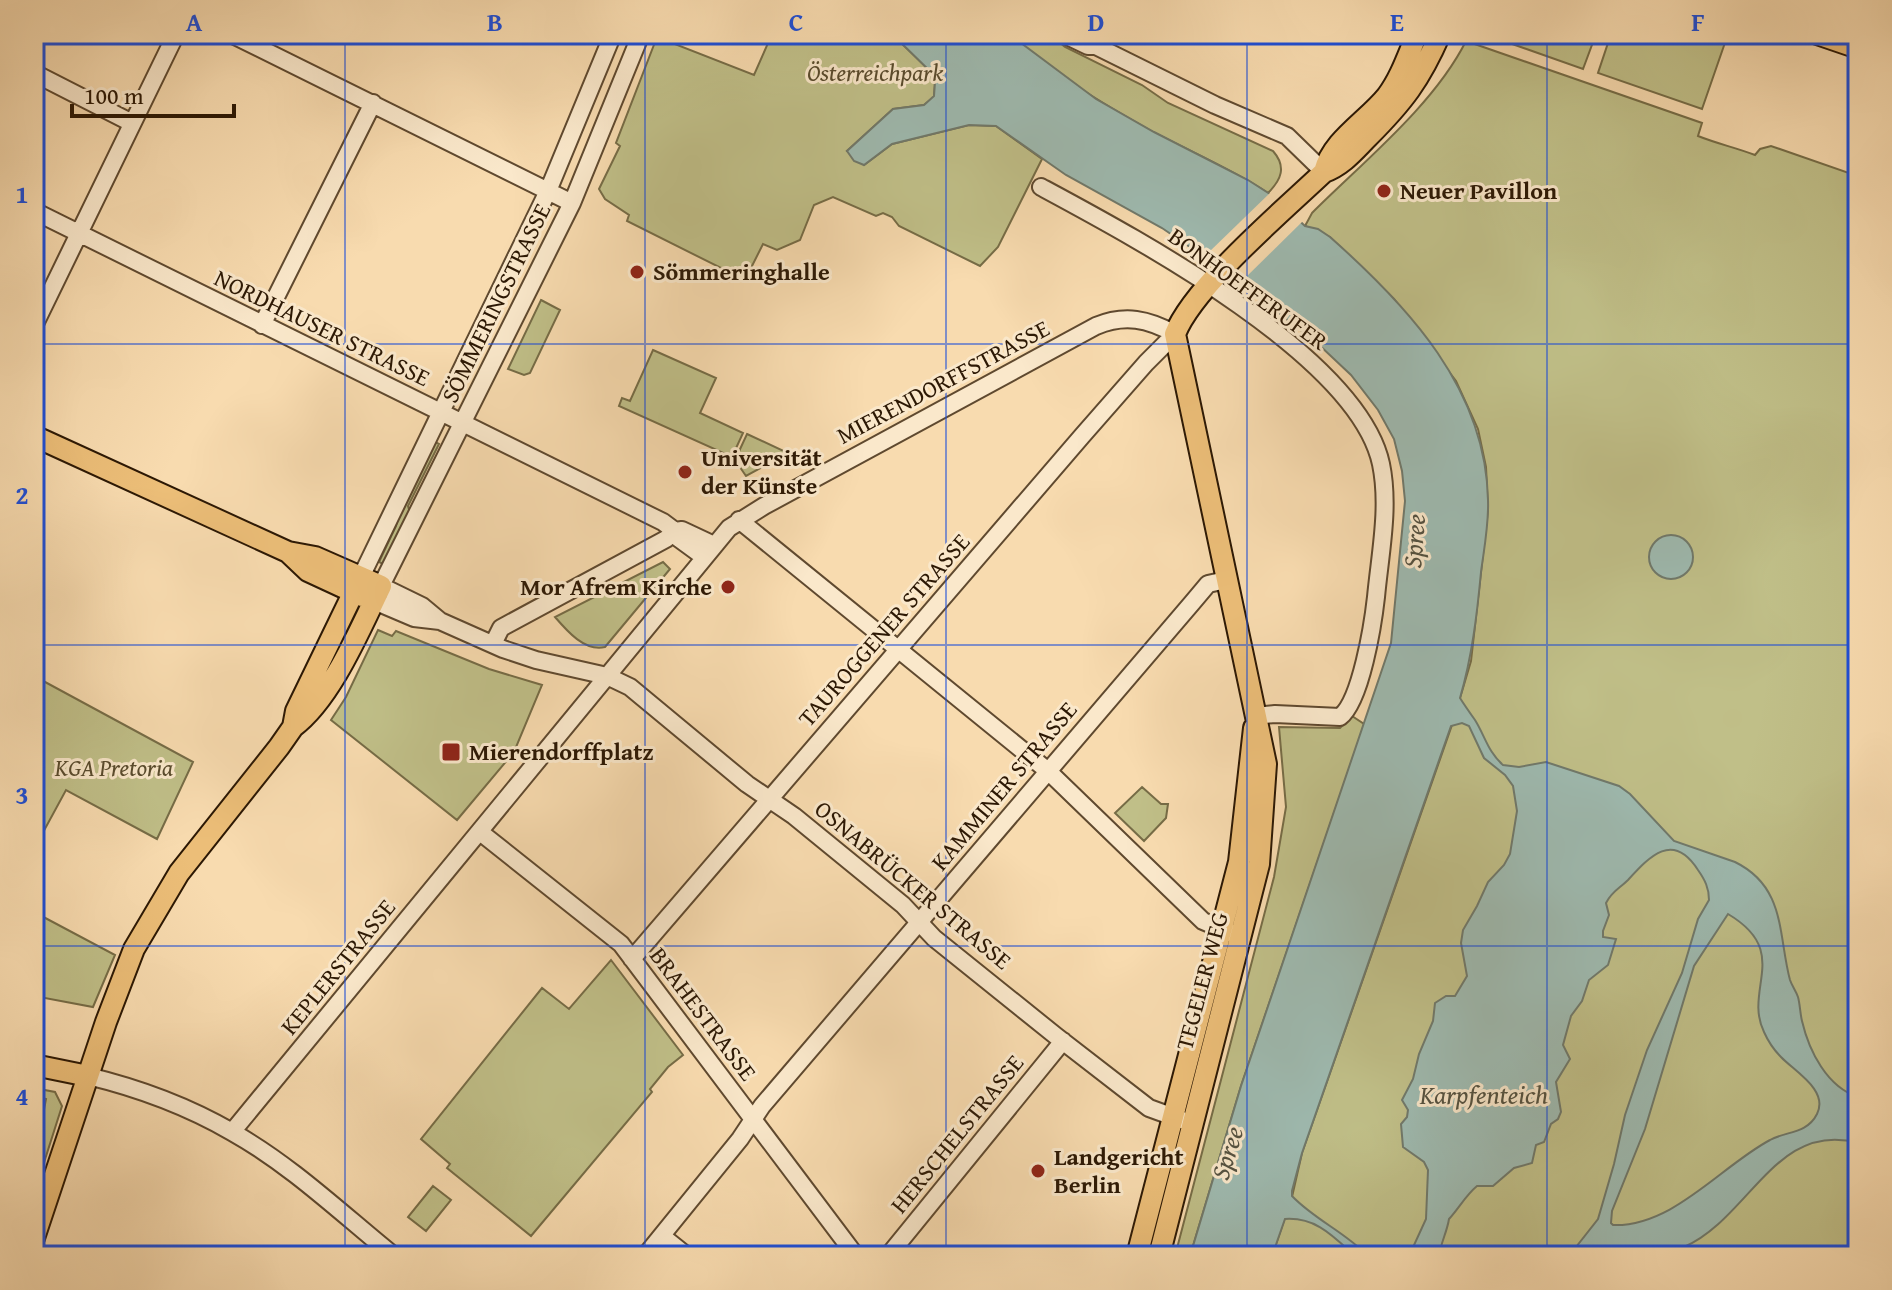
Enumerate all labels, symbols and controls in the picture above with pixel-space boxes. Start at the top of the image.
text: A [186,2,203,41]
text: B [487,2,503,41]
text: C [789,2,803,41]
text: D [1088,2,1104,41]
text: E [1390,2,1404,41]
text: F [1691,2,1705,41]
park label: Österreichpark [807,55,943,90]
scale bar [72,68,234,118]
text: 100 m [84,78,144,113]
place label: Neuer Pavillon [1400,173,1557,208]
text: 1 [15,174,29,213]
marker: Neuer Pavillon [1375,182,1393,200]
street label: SÖMMERINGSTRASSE [432,197,559,408]
street label: BONHOEFFERUFER [1161,219,1335,359]
place label: Sömmeringhalle [653,254,830,289]
street label: NORDHAUSER STRASSE [208,260,436,395]
marker: Sömmeringhalle [628,263,646,281]
street label: MIERENDORFFSTRASSE [830,311,1055,452]
place label: Universität der Künste [701,440,822,503]
marker: Universität der Künste [676,463,694,481]
text: 2 [15,475,29,514]
water label: Spree [1392,513,1435,569]
street label: TAUROGGENER STRASSE [790,525,978,734]
place label: Mor Afrem Kirche [520,569,712,604]
marker: Mor Afrem Kirche [719,578,737,596]
street label: KAMMINER STRASSE [922,693,1085,878]
place label: Mierendorffplatz [469,734,654,769]
marker: Mierendorffplatz [440,741,462,763]
park label: KGA Pretoria [54,750,173,785]
text: 3 [15,775,29,814]
street label: OSNABRÜCKER STRASSE [807,792,1019,978]
street label: KEPLERSTRASSE [272,891,403,1042]
street label: TEGELER WEG [1166,908,1237,1054]
street label: BRAHESTRASSE [642,940,765,1088]
street label: HERSCHELSTRASSE [881,1047,1032,1221]
water label: Karpfenteich [1419,1075,1548,1114]
text: 4 [15,1076,29,1115]
water label: Spree [1200,1121,1253,1184]
place label: Landgericht Berlin [1054,1139,1184,1202]
marker: Landgericht Berlin [1029,1162,1047,1180]

